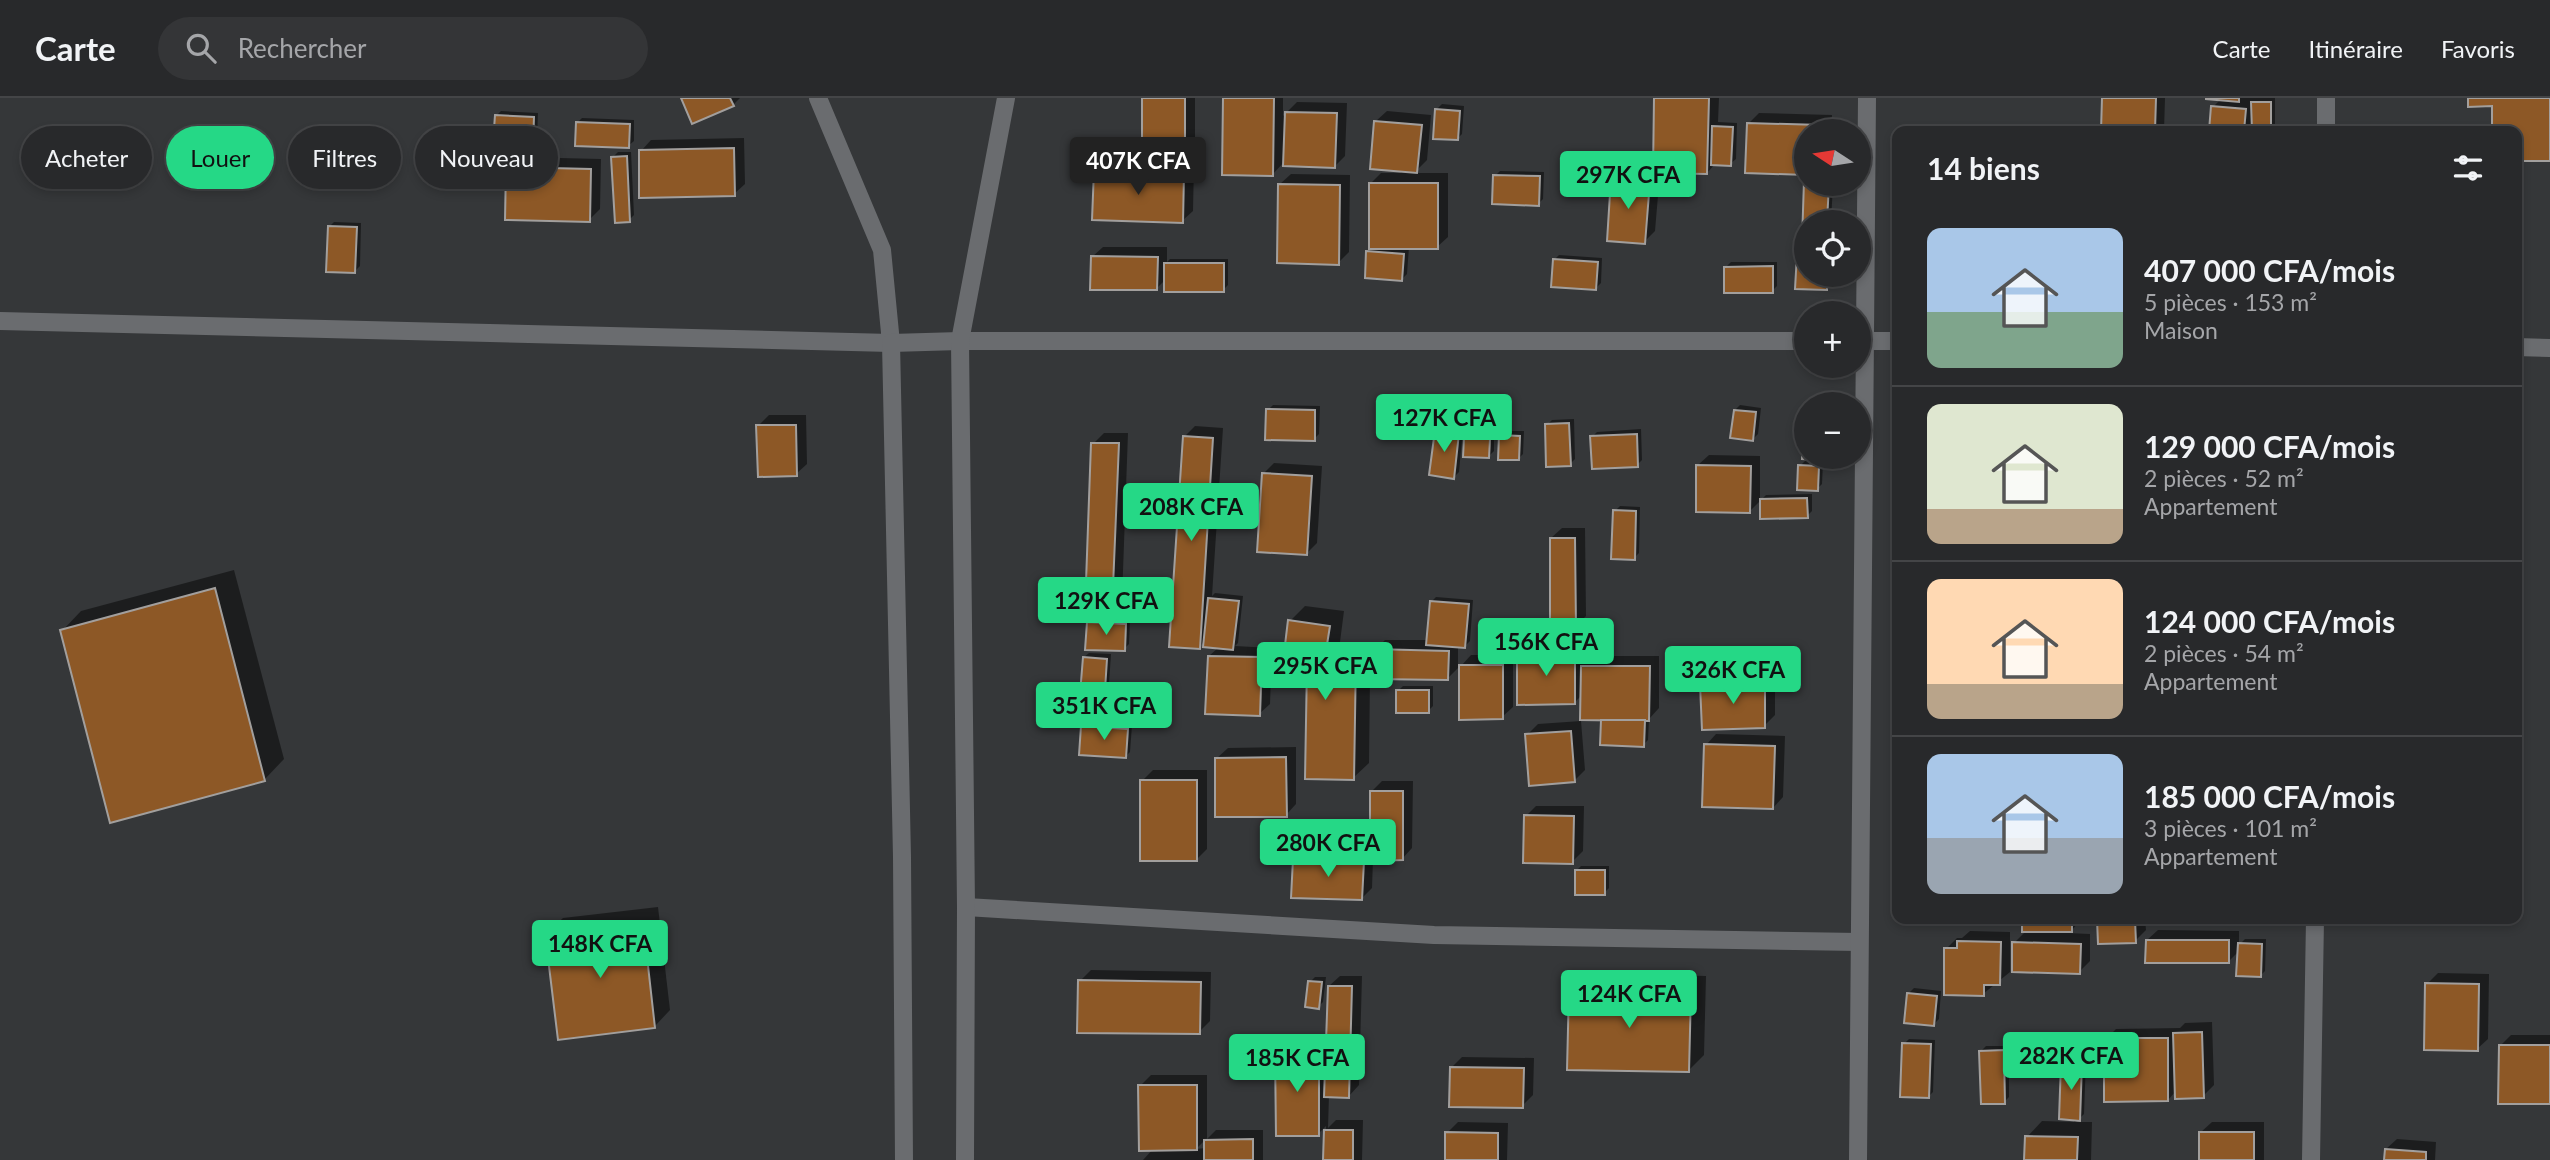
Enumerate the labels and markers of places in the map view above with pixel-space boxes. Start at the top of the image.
pin: 407K CFA [1066,138,1210,197]
pin: 297K CFA [1556,152,1700,211]
pin: 127K CFA [1372,394,1516,454]
pin: 208K CFA [1119,484,1263,543]
pin: 129K CFA [1034,578,1178,637]
pin: 156K CFA [1474,618,1618,678]
pin: 295K CFA [1253,642,1397,702]
pin: 326K CFA [1661,646,1805,706]
pin: 351K CFA [1032,682,1176,742]
pin: 280K CFA [1256,820,1400,879]
pin: 148K CFA [528,920,672,980]
pin: 124K CFA [1557,970,1701,1030]
pin: 282K CFA [1999,1032,2143,1092]
pin: 185K CFA [1225,1034,1369,1094]

